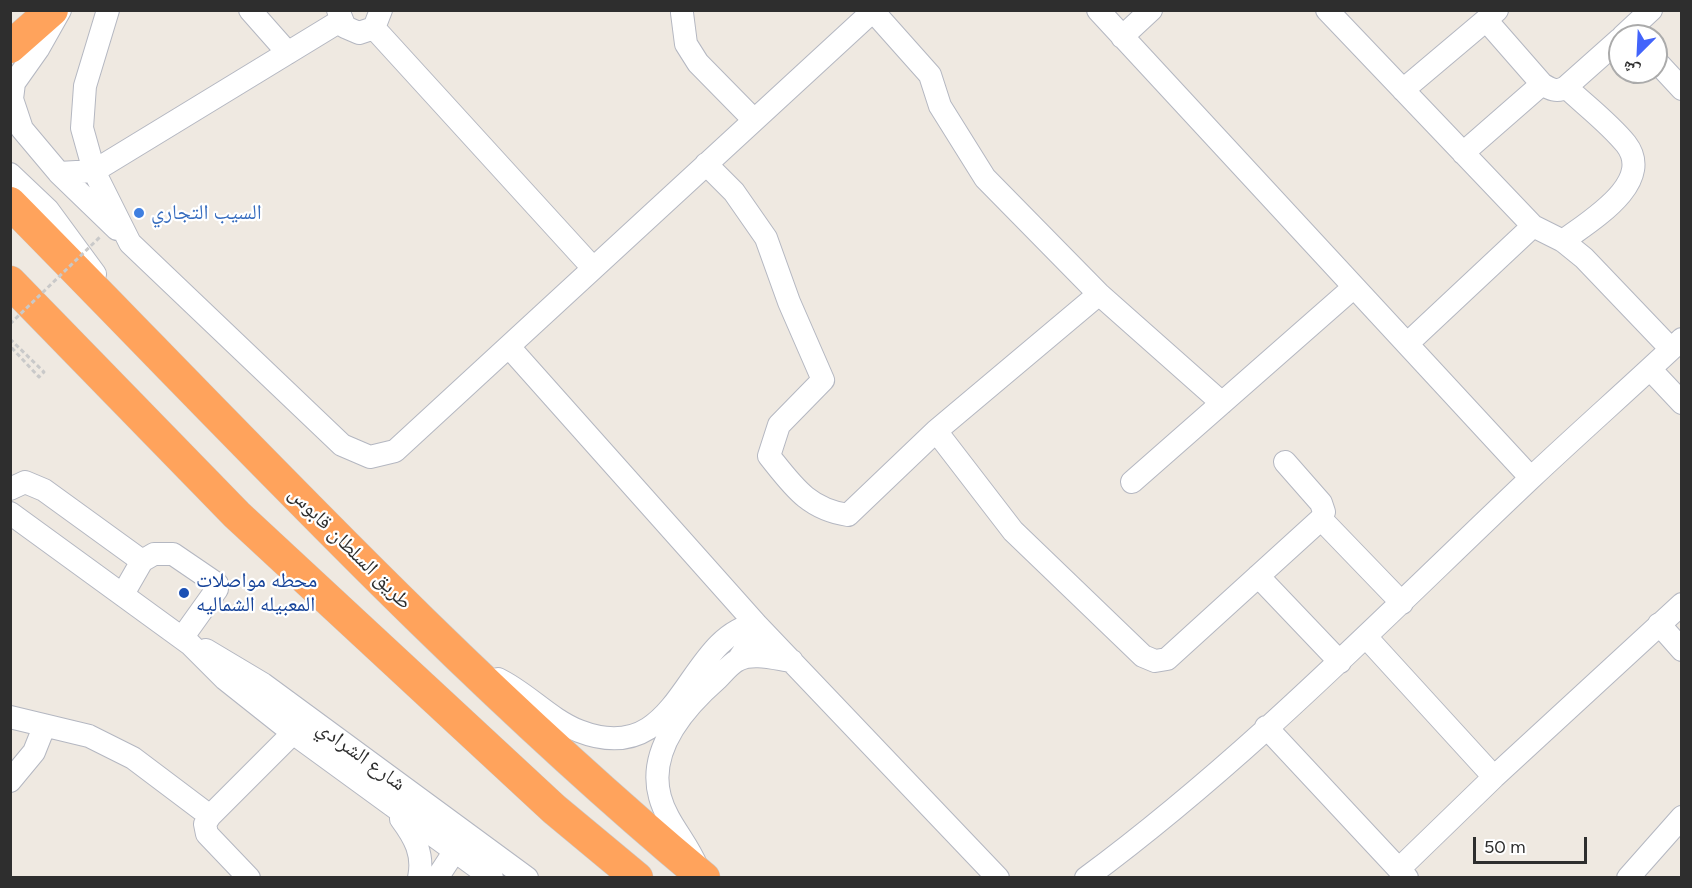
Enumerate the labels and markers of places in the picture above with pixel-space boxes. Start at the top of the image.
place label: السيب التجاري [151,200,262,226]
marker: السيب التجاري [132,206,146,220]
place label: محطه مواصلات المعبيله الشماليه [196,568,317,618]
marker: محطه مواصلات المعبيله الشماليه [177,586,191,600]

